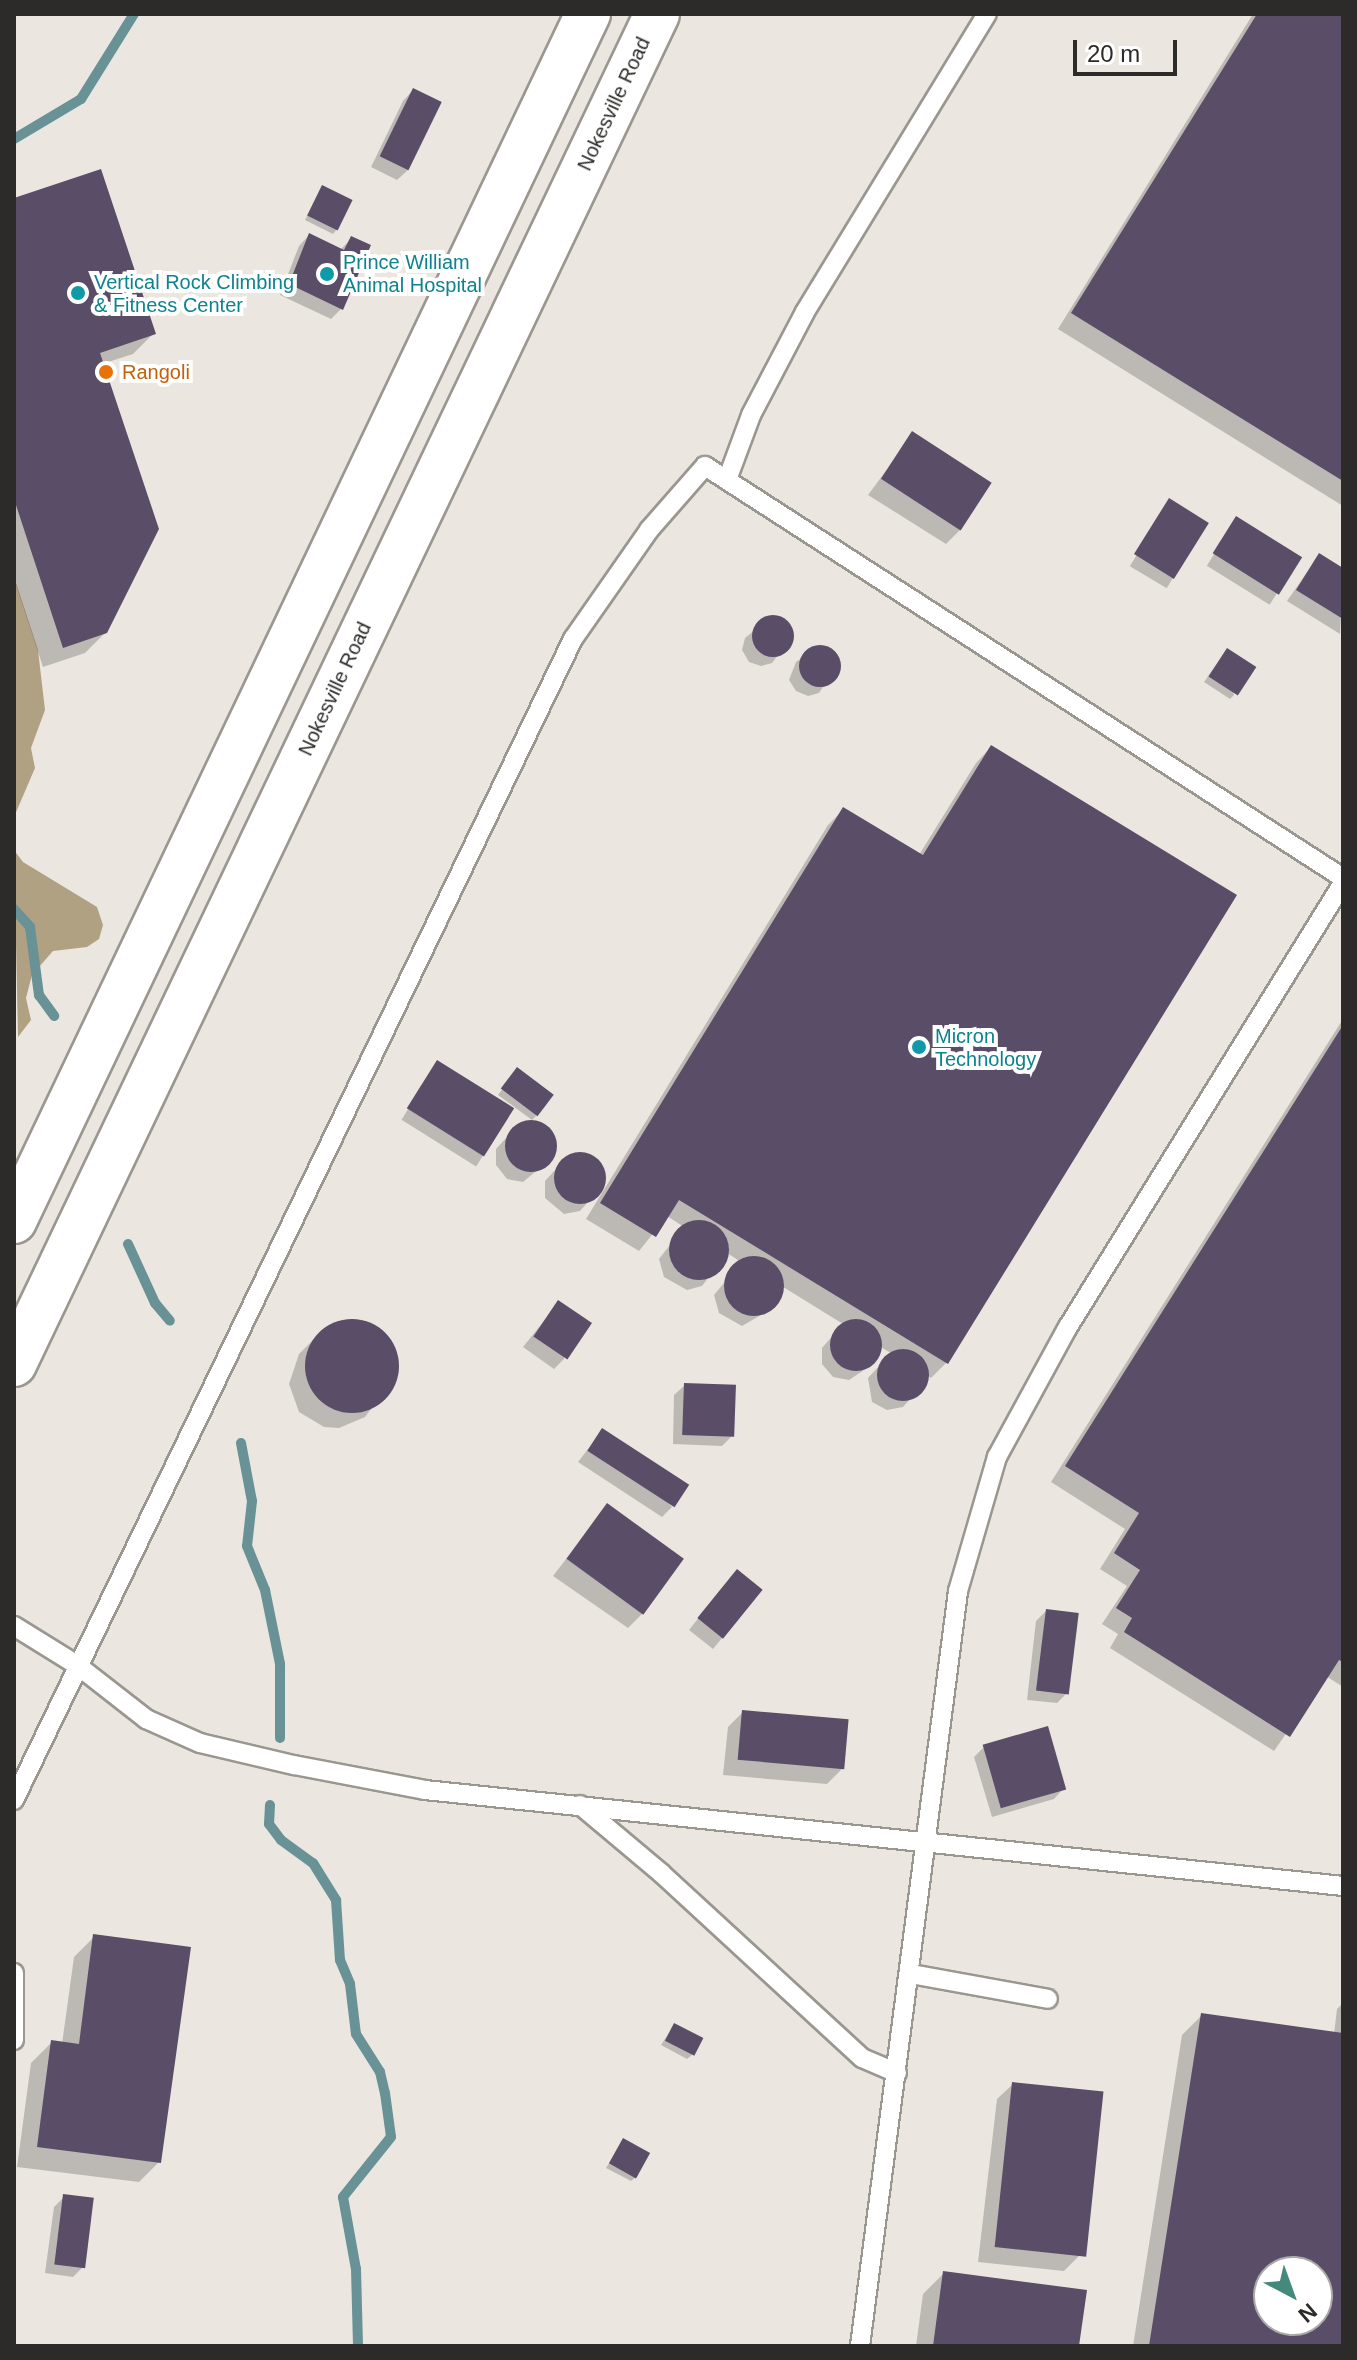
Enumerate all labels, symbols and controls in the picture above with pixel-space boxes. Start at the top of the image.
scale bar [1077,24,1181,74]
street label: Nokesville Road [573,33,655,175]
text: 20 m [1087,40,1140,67]
place label: Prince William Animal Hospital [343,250,482,297]
marker: Prince William Animal Hospital [318,265,336,283]
place label: Vertical Rock Climbing & Fitness Center [94,270,294,317]
marker: Vertical Rock Climbing & Fitness Center [69,284,87,302]
place label: Rangoli [122,360,190,384]
marker: Rangoli [97,363,115,381]
street label: Nokesville Road [294,618,376,760]
place label: Micron Technology [935,1024,1036,1071]
marker: Micron Technology [910,1038,928,1056]
north arrow [1253,2256,1333,2336]
text: N [1294,2298,1322,2328]

